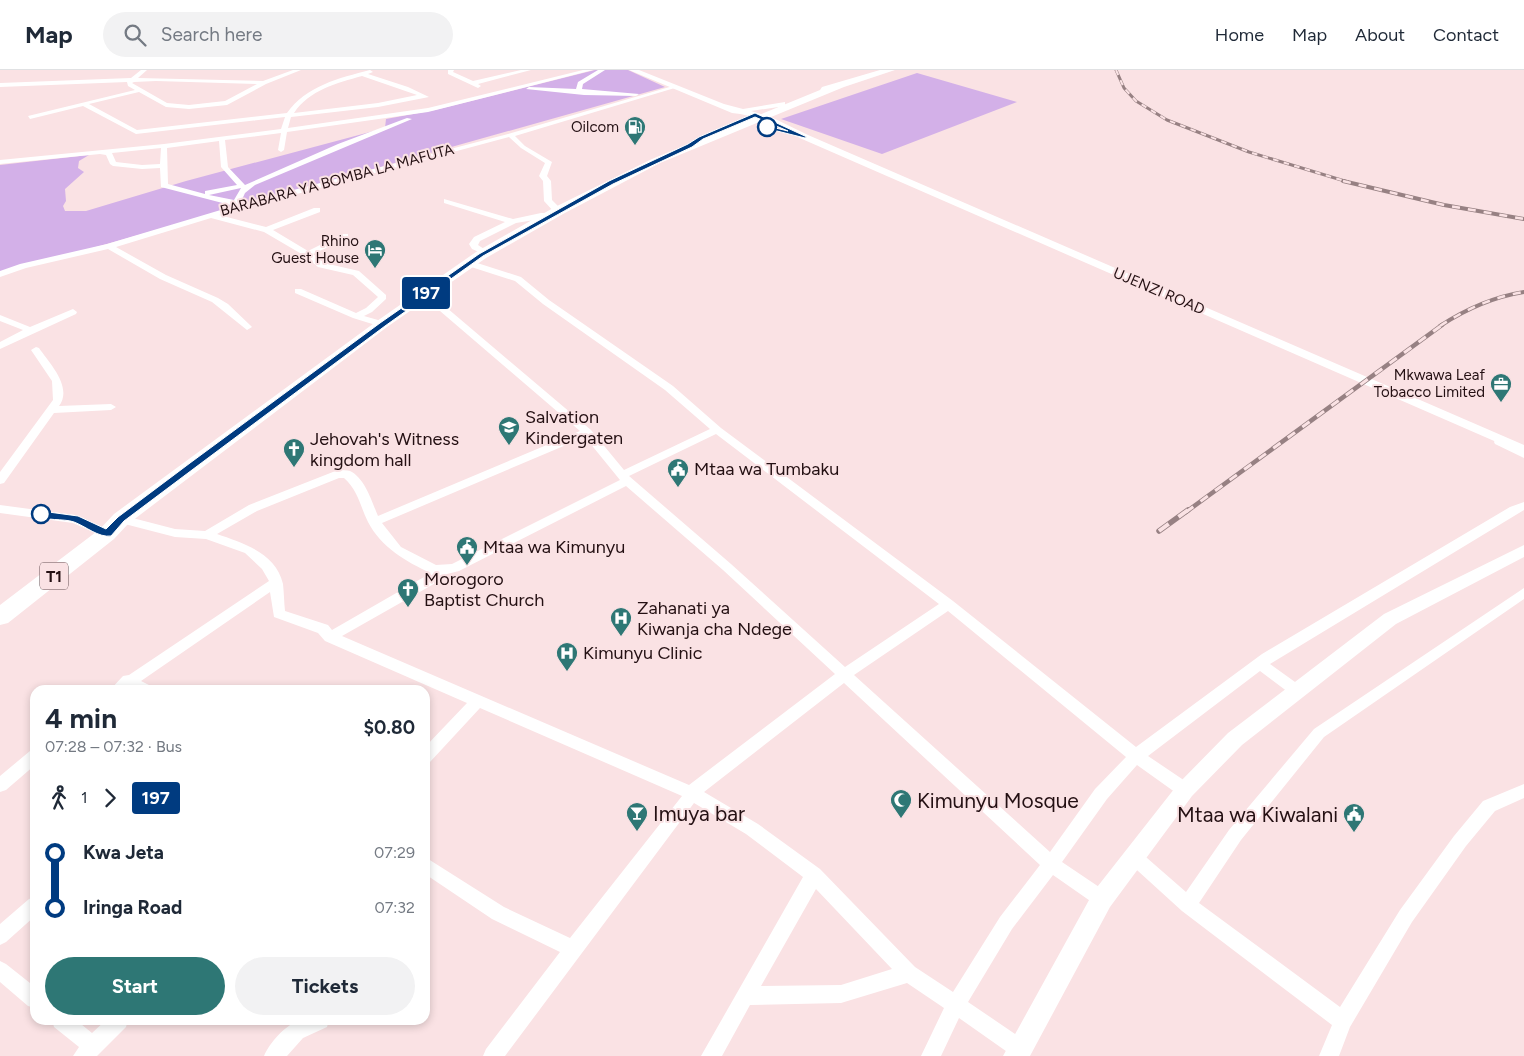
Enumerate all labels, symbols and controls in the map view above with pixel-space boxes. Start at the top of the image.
search box [103,12,453,57]
text: Map [25,20,73,49]
icon: search [121,21,149,49]
text: Search here [161,23,262,46]
text: Home [1215,24,1264,46]
text: Map [1292,24,1327,46]
text: About [1355,24,1405,46]
text: Contact [1433,24,1499,46]
fuel station icon: Oilcom [623,115,647,146]
unlabelled marker [757,117,777,137]
place label: Oilcom [571,118,619,136]
street label: BARABARA YA BOMBA LA MAFUTA [218,140,456,220]
place label: Rhino Guest House [271,232,359,267]
hotel icon: Rhino Guest House [363,238,387,269]
street label: UJENZI ROAD [1111,264,1207,318]
line badge: 197 [397,277,455,309]
text: 197 [412,282,440,304]
place label: Mkwawa Leaf Tobacco Limited [1374,366,1485,401]
office icon: Mkwawa Leaf Tobacco Limited [1489,372,1513,403]
place label: Salvation Kindergaten [525,406,623,449]
school or university icon: Salvation Kindergaten [497,415,521,446]
place label: Jehovah's Witness kingdom hall [310,428,459,471]
church icon: Jehovah's Witness kingdom hall [282,437,306,468]
public building icon: Mtaa wa Tumbaku [666,457,690,488]
place label: Mtaa wa Tumbaku [694,458,839,480]
unlabelled marker [31,504,51,524]
public building icon: Mtaa wa Kimunyu [455,535,479,566]
place label: Mtaa wa Kimunyu [483,536,625,558]
road number: T1 [40,562,68,590]
place label: Morogoro Baptist Church [424,568,544,611]
church icon: Morogoro Baptist Church [396,577,420,608]
place label: Zahanati ya Kiwanja cha Ndege [637,597,792,640]
hospital icon: Zahanati ya Kiwanja cha Ndege [609,606,633,637]
hospital icon: Kimunyu Clinic [555,641,579,672]
place label: Kimunyu Clinic [583,642,703,664]
text: 4 min [45,701,117,735]
text: $0.80 [364,716,415,739]
text: 07:28 – 07:32 · Bus [45,737,182,756]
icon: walk [45,784,73,812]
icon: forward [96,784,124,812]
text: 197 [142,787,170,809]
text: 1 [81,788,88,807]
mosque icon: Kimunyu Mosque [889,788,913,819]
place label: Kimunyu Mosque [917,788,1079,813]
bar icon: Imuya bar [625,801,649,832]
place label: Imuya bar [653,801,745,826]
place label: Mtaa wa Kiwalani [1177,802,1338,827]
public building icon: Mtaa wa Kiwalani [1342,802,1366,833]
text: Kwa Jeta [83,841,164,864]
text: 07:29 [374,843,415,862]
text: Iringa Road [83,896,182,919]
text: 07:32 [374,898,415,917]
button: Start [45,957,225,1015]
button: Tickets [235,957,415,1015]

